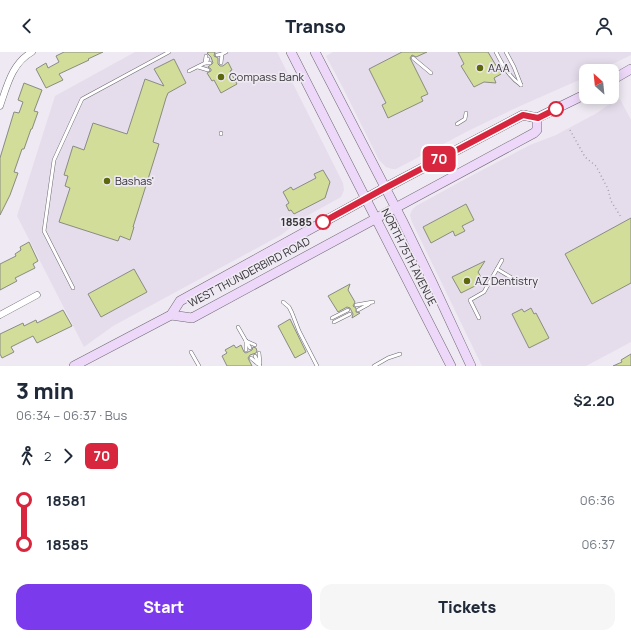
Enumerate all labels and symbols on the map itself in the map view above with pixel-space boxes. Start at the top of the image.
place label: AAA [488,60,510,75]
marker: AAA [475,63,485,73]
north arrow [579,64,619,104]
place label: Compass Bank [229,69,304,84]
marker: Compass Bank [216,72,226,82]
unlabelled marker [548,101,564,117]
line badge: 70 [421,146,457,172]
place label: Bashas' [115,173,154,188]
marker: Bashas' [102,176,112,186]
street label: NORTH 75TH AVENUE [378,205,441,308]
place label: 18585 [281,214,312,229]
marker: 18585 [315,214,331,230]
street label: WEST THUNDERBIRD ROAD [185,233,312,310]
place label: AZ Dentistry [475,273,538,288]
marker: AZ Dentistry [462,276,472,286]

